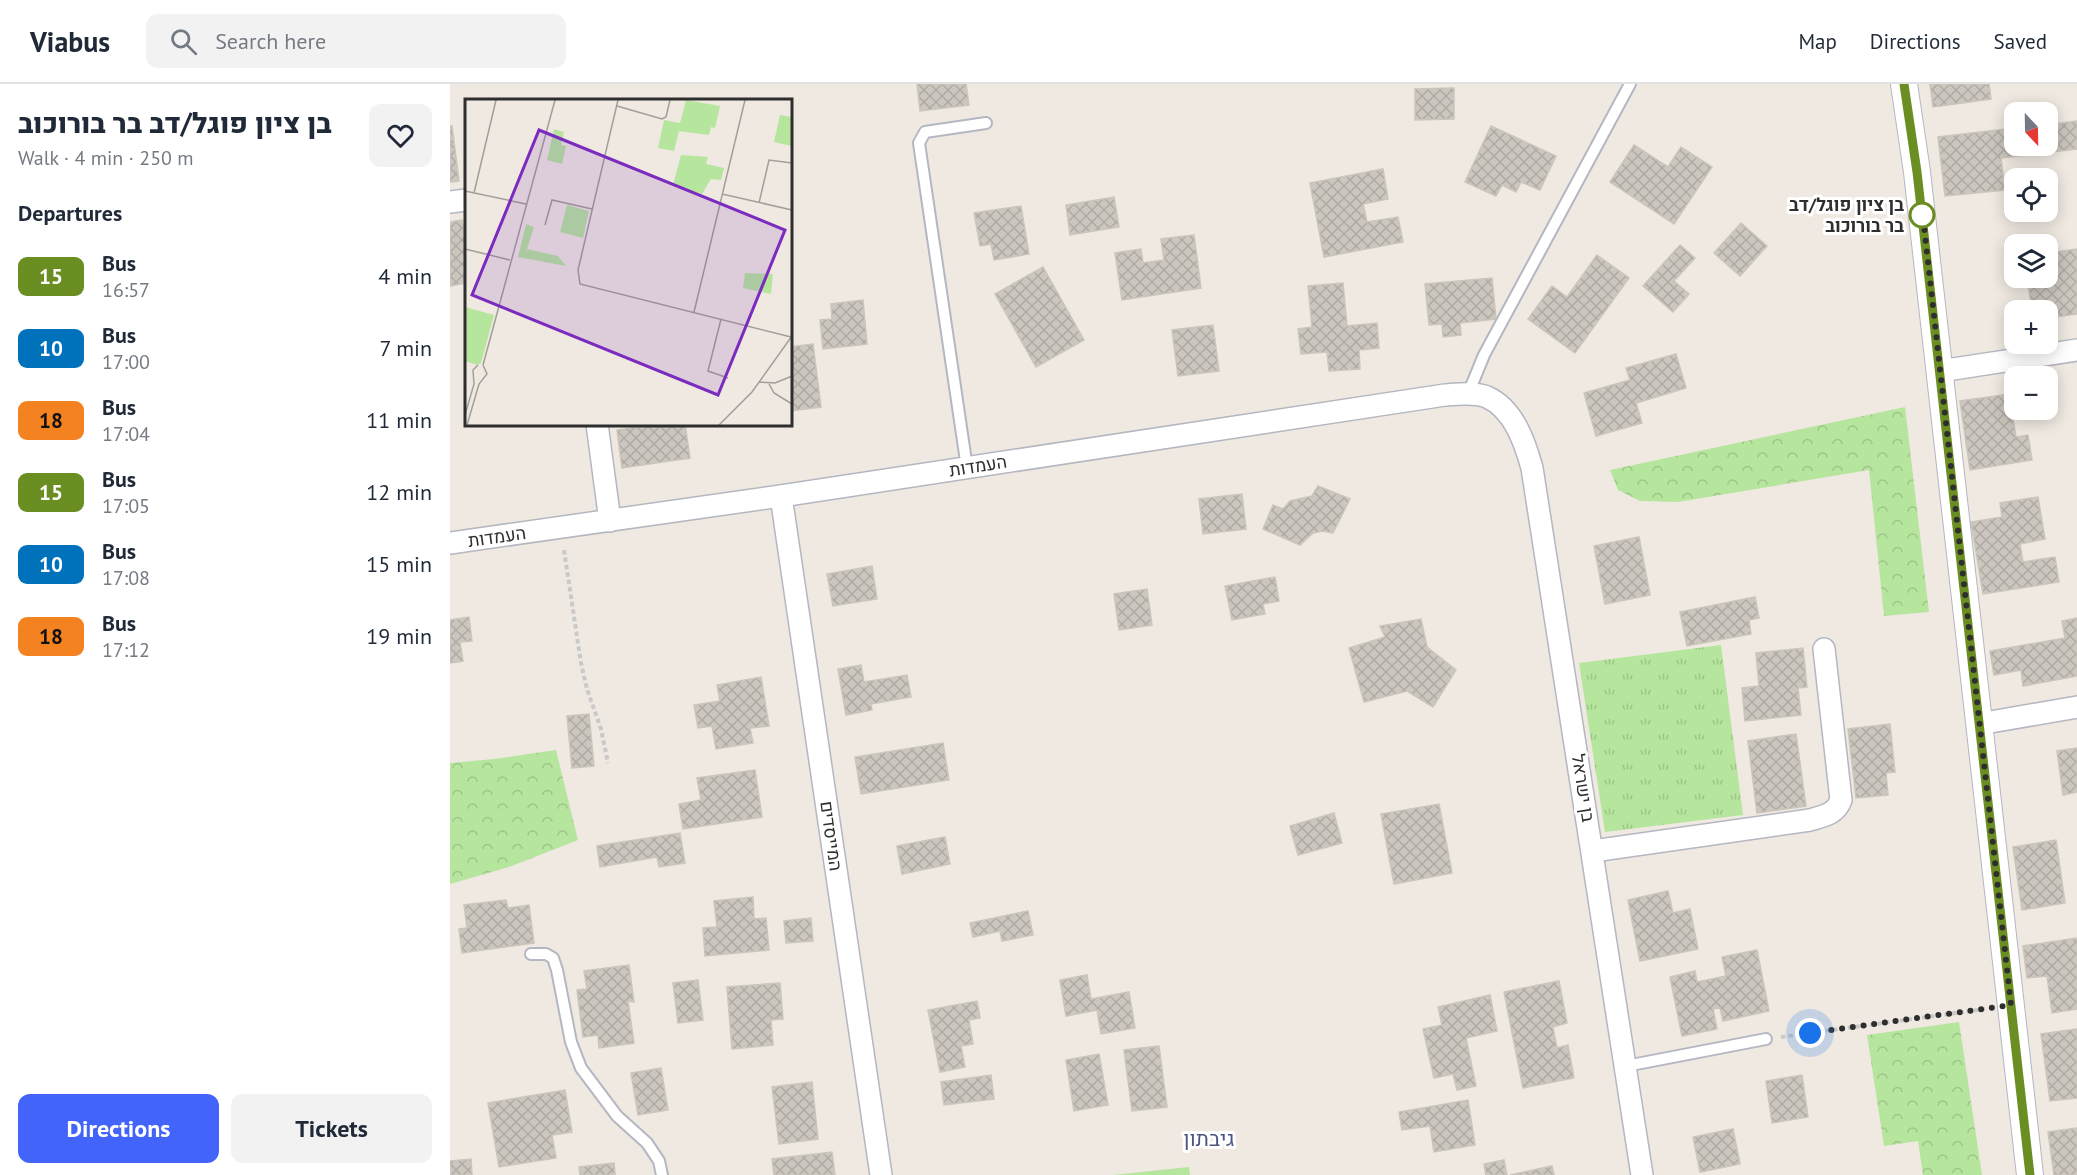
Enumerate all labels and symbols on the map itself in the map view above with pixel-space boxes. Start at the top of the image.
inset map [465,99,792,426]
north arrow [2004,102,2058,156]
place label: בן ציון פוגל/דב בר בורוכוב [1789,193,1904,237]
marker: בן ציון פוגל/דב בר בורוכוב [1909,202,1935,228]
street label: העמדות [947,450,1009,481]
street label: העמדות [466,521,527,552]
street label: בן ישראל [1567,752,1600,824]
street label: המייסדים [815,799,848,872]
your location [1795,1018,1825,1048]
district label: גיבתון [1184,1125,1234,1152]

